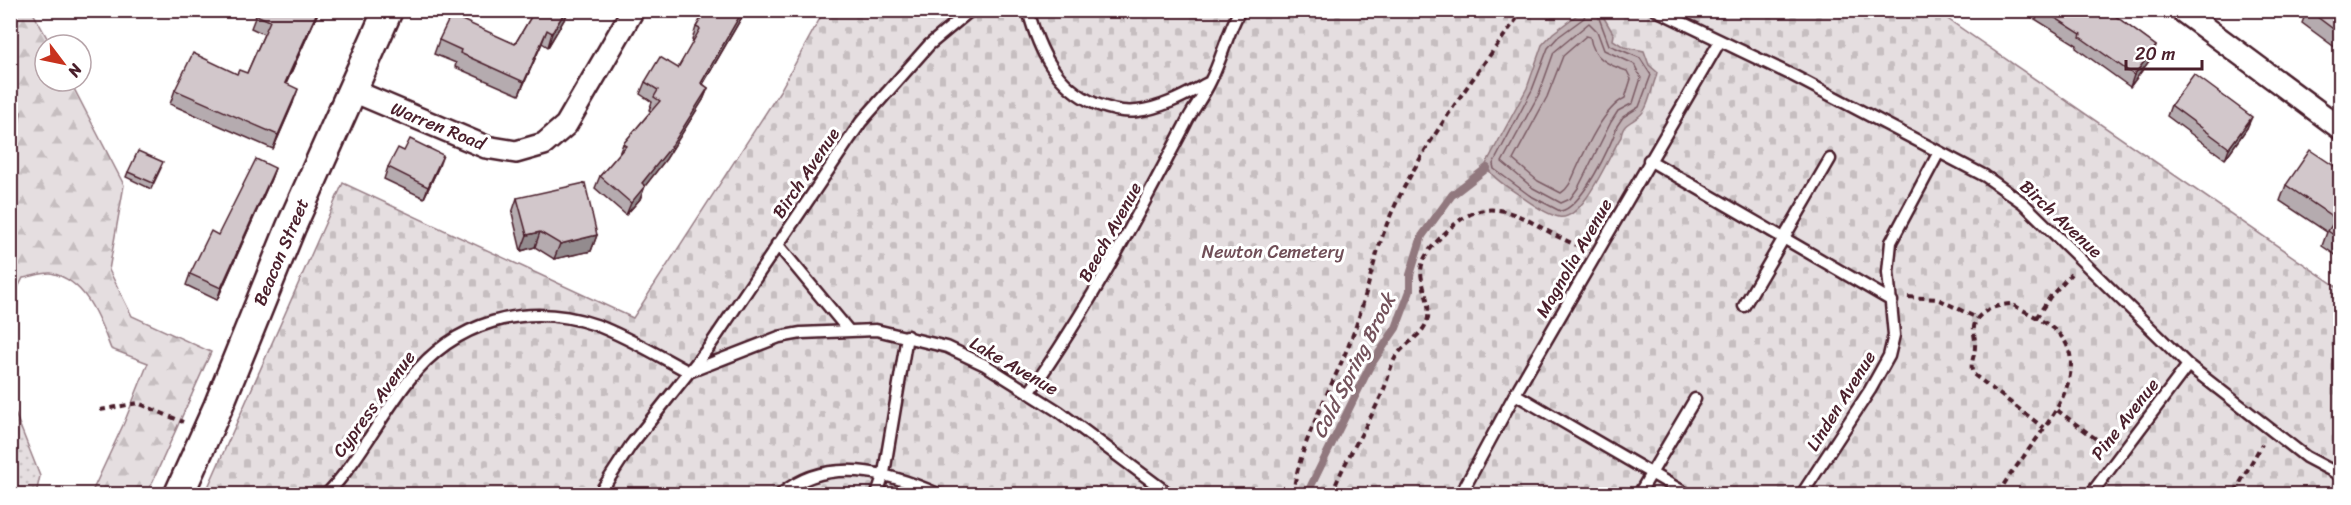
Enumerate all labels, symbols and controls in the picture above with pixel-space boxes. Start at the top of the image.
north arrow [33,33,93,93]
scale bar [2126,33,2202,71]
text: 20 m [2135,38,2175,70]
text: N [60,57,91,84]
street label: Warren Road [386,92,492,160]
street label: Birch Avenue [764,121,849,225]
street label: Birch Avenue [2012,172,2110,266]
street label: Beech Avenue [1069,176,1151,288]
street label: Magnolia Avenue [1527,192,1621,324]
street label: Beacon Street [244,193,318,311]
park label: Newton Cemetery [1202,236,1345,268]
water label: Cold Spring Brook [1302,285,1407,445]
street label: Lake Avenue [963,328,1065,404]
street label: Cypress Avenue [324,344,424,464]
street label: Linden Avenue [1797,344,1885,458]
street label: Pine Avenue [2083,371,2167,467]

